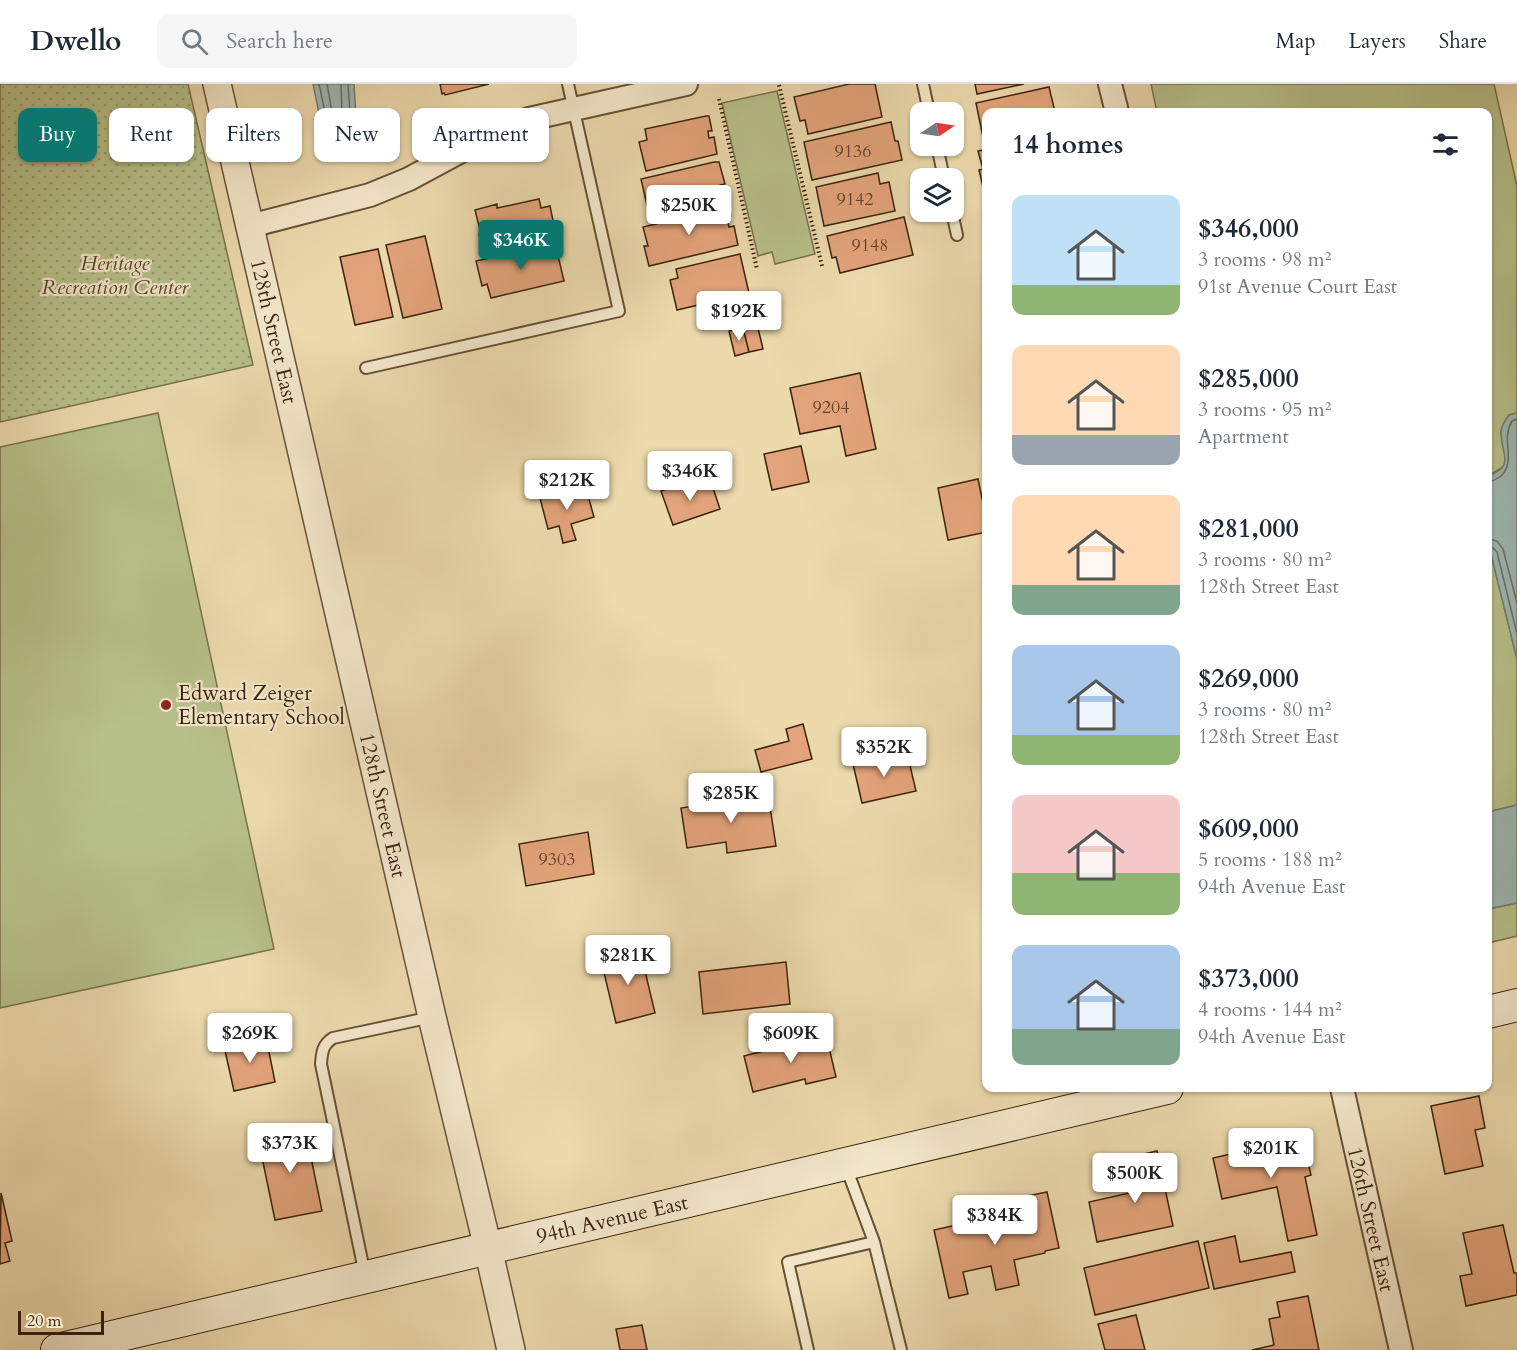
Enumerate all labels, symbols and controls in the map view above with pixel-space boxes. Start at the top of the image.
search box [157,14,577,68]
text: Dwello [30,22,121,60]
icon: search [178,25,211,58]
text: Search here [226,26,333,56]
text: Map [1276,27,1316,56]
text: Layers [1349,27,1406,56]
text: Share [1439,27,1487,56]
north arrow [910,102,964,156]
map controls [910,102,964,222]
chip: Buy [18,108,97,162]
chip: Rent [109,108,194,162]
chip: Filters [206,108,302,162]
chip: New [314,108,400,162]
chip: Apartment [412,108,549,162]
text: 14 homes [1012,127,1123,162]
icon: filters [1429,128,1462,161]
house number: 9136 [835,139,871,164]
button: layers [910,168,964,222]
pin: $250K [647,185,731,236]
house number: 9142 [837,187,873,212]
text: $250K [660,191,718,218]
text: $346,000 [1198,211,1299,246]
icon: home [1060,219,1132,291]
pin: $346K [479,220,563,271]
text: $346K [492,226,550,253]
house number: 9148 [852,233,888,258]
text: 3 rooms · 98 m² [1198,246,1331,273]
park label: Heritage Recreation Center [42,249,190,302]
street label: 128th Street East [243,256,304,407]
text: 91st Avenue Court East [1198,273,1397,300]
pin: $192K [697,291,781,342]
text: $192K [710,297,768,324]
text: $285,000 [1198,361,1299,396]
icon: home [1060,369,1132,441]
house number: 9204 [813,395,849,420]
text: 3 rooms · 95 m² [1198,396,1331,423]
text: Apartment [1198,423,1289,450]
pin: $346K [648,451,732,502]
text: $346K [661,457,719,484]
pin: $212K [525,460,609,511]
text: $212K [538,466,596,493]
text: $281,000 [1198,511,1299,546]
icon: home [1060,519,1132,591]
text: 3 rooms · 80 m² [1198,546,1331,573]
text: 128th Street East [1198,573,1339,600]
text: $269,000 [1198,661,1299,696]
icon: home [1060,669,1132,741]
place label: Edward Zeiger Elementary School [178,679,345,732]
text: 3 rooms · 80 m² [1198,696,1331,723]
marker: Edward Zeiger Elementary School [159,698,173,712]
text: 128th Street East [1198,723,1339,750]
pin: $352K [842,727,926,778]
street label: 128th Street East [352,730,413,881]
text: $352K [855,733,913,760]
pin: $285K [689,773,773,824]
text: $285K [702,779,760,806]
text: $609,000 [1198,811,1299,846]
icon: home [1060,819,1132,891]
text: 5 rooms · 188 m² [1198,846,1342,873]
house number: 9303 [539,847,575,872]
text: 94th Avenue East [1198,873,1345,900]
pin: $281K [586,935,670,986]
text: $281K [599,941,657,968]
text: $373,000 [1198,961,1299,996]
icon: home [1060,969,1132,1041]
text: 4 rooms · 144 m² [1198,996,1342,1023]
pin: $269K [208,1013,292,1064]
pin: $609K [749,1013,833,1064]
text: $269K [221,1019,279,1046]
text: $609K [762,1019,820,1046]
text: 94th Avenue East [1198,1023,1345,1050]
pin: $373K [248,1123,332,1174]
pin: $201K [1229,1128,1313,1179]
text: $373K [261,1129,319,1156]
text: $201K [1242,1134,1300,1161]
street label: 126th Street East [1340,1144,1401,1295]
pin: $500K [1093,1153,1177,1204]
text: $500K [1106,1159,1164,1186]
street label: 94th Avenue East [533,1188,691,1251]
pin: $384K [953,1195,1037,1246]
text: $384K [966,1201,1024,1228]
scale bar [18,1308,104,1336]
text: 20 m [27,1310,61,1332]

